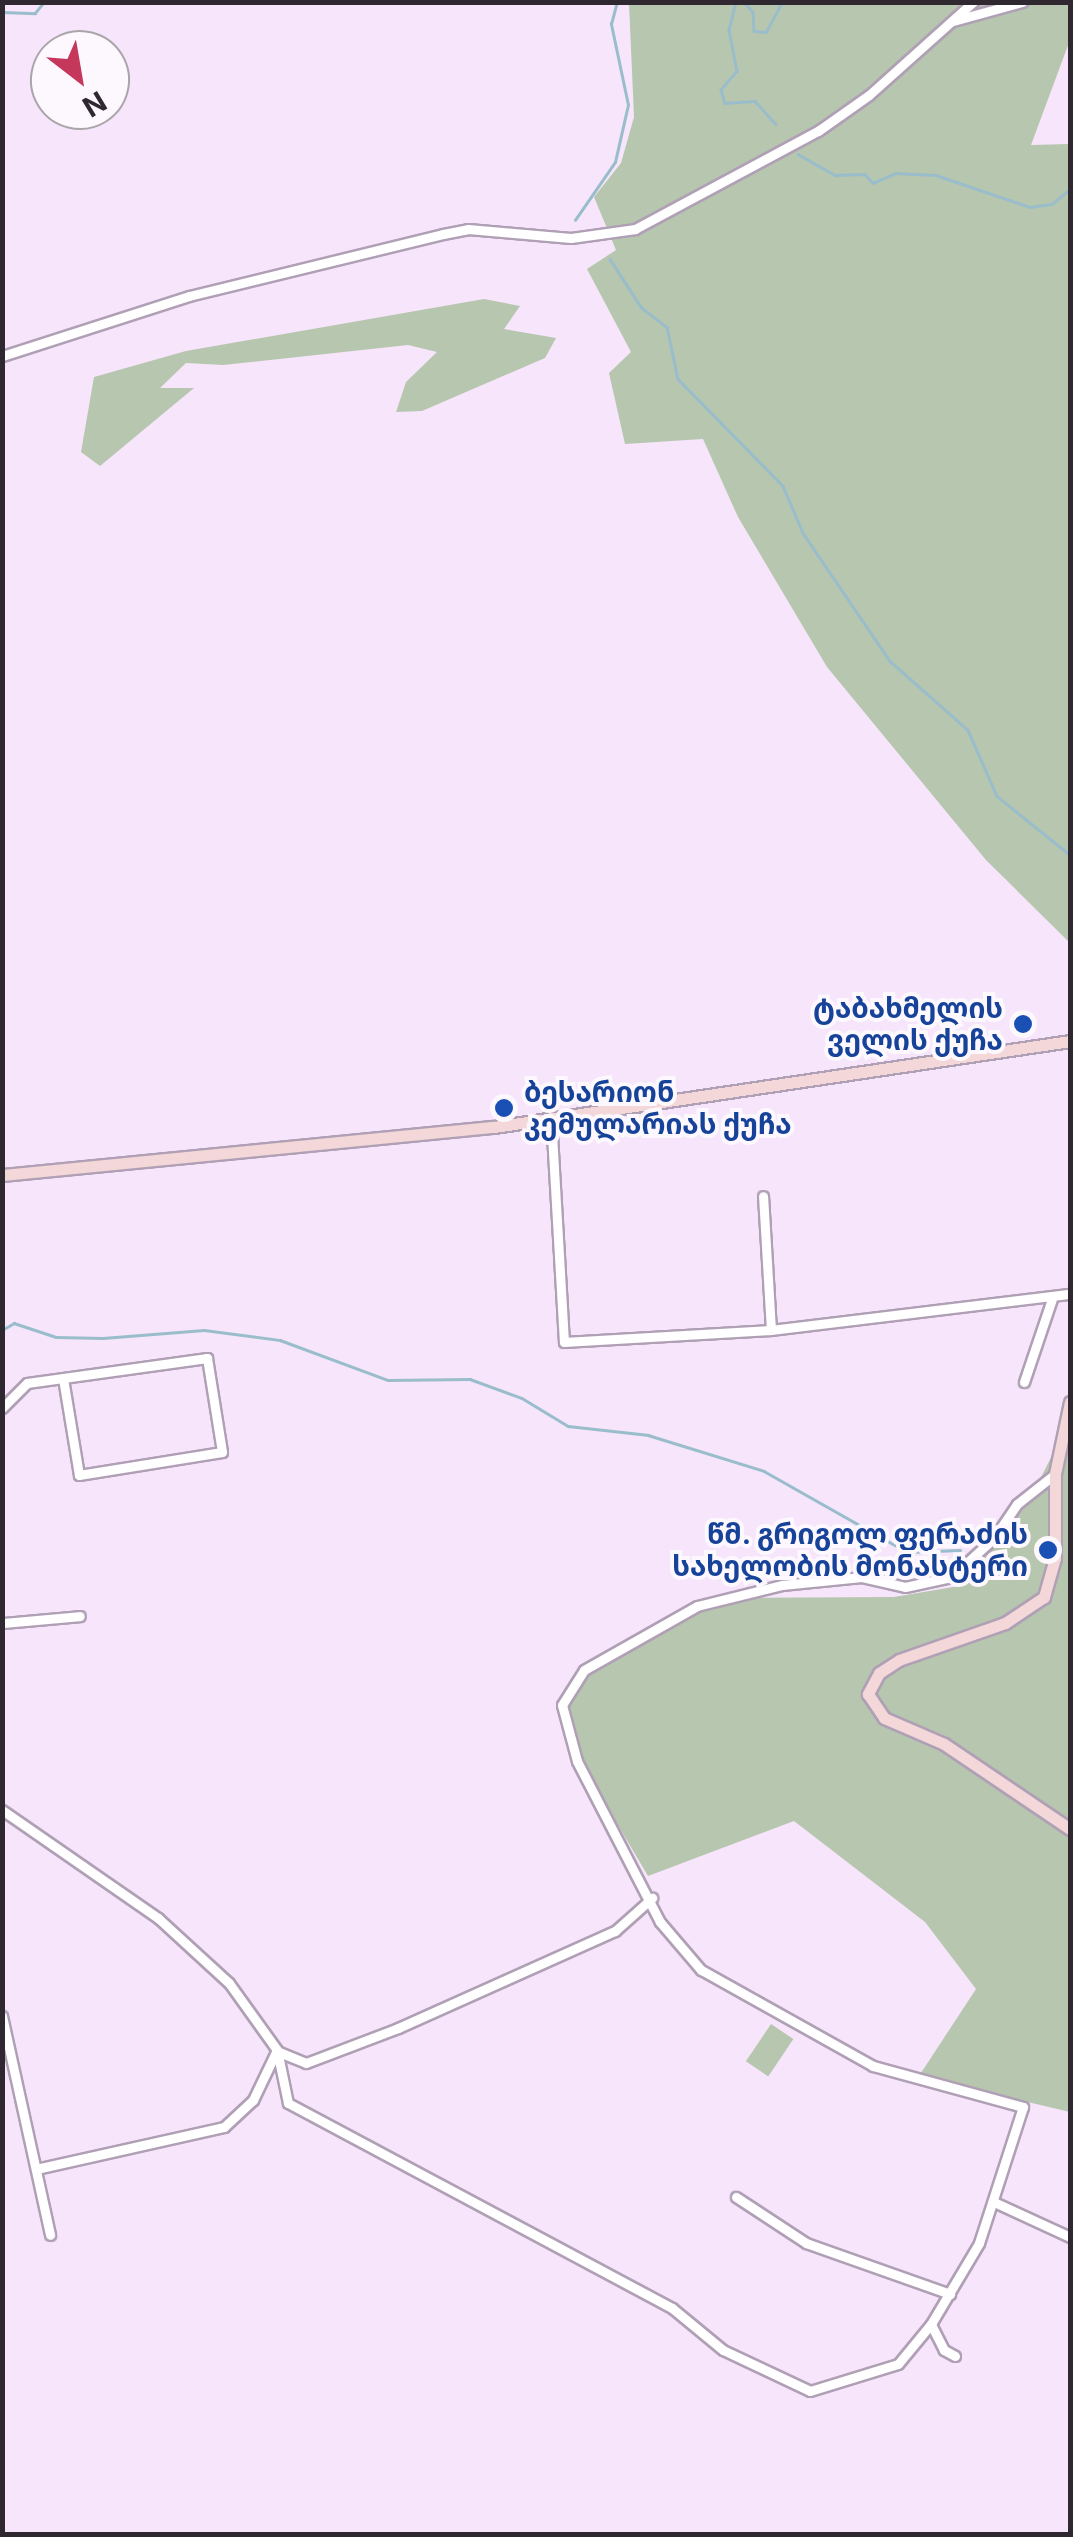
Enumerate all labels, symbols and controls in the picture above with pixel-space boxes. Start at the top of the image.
north arrow [30,30,130,130]
text: N [77,84,112,124]
place label: ტაბახმელის ველის ქუჩა [813,991,1003,1057]
marker: ტაბახმელის ველის ქუჩა [1012,1013,1034,1035]
place label: ბესარიონ კემულარიას ქუჩა [524,1075,792,1141]
marker: ბესარიონ კემულარიას ქუჩა [493,1097,515,1119]
place label: წმ. გრიგოლ ფერაძის სახელობის მონასტერი [672,1517,1028,1583]
marker: წმ. გრიგოლ ფერაძის სახელობის მონასტერი [1037,1539,1059,1561]

